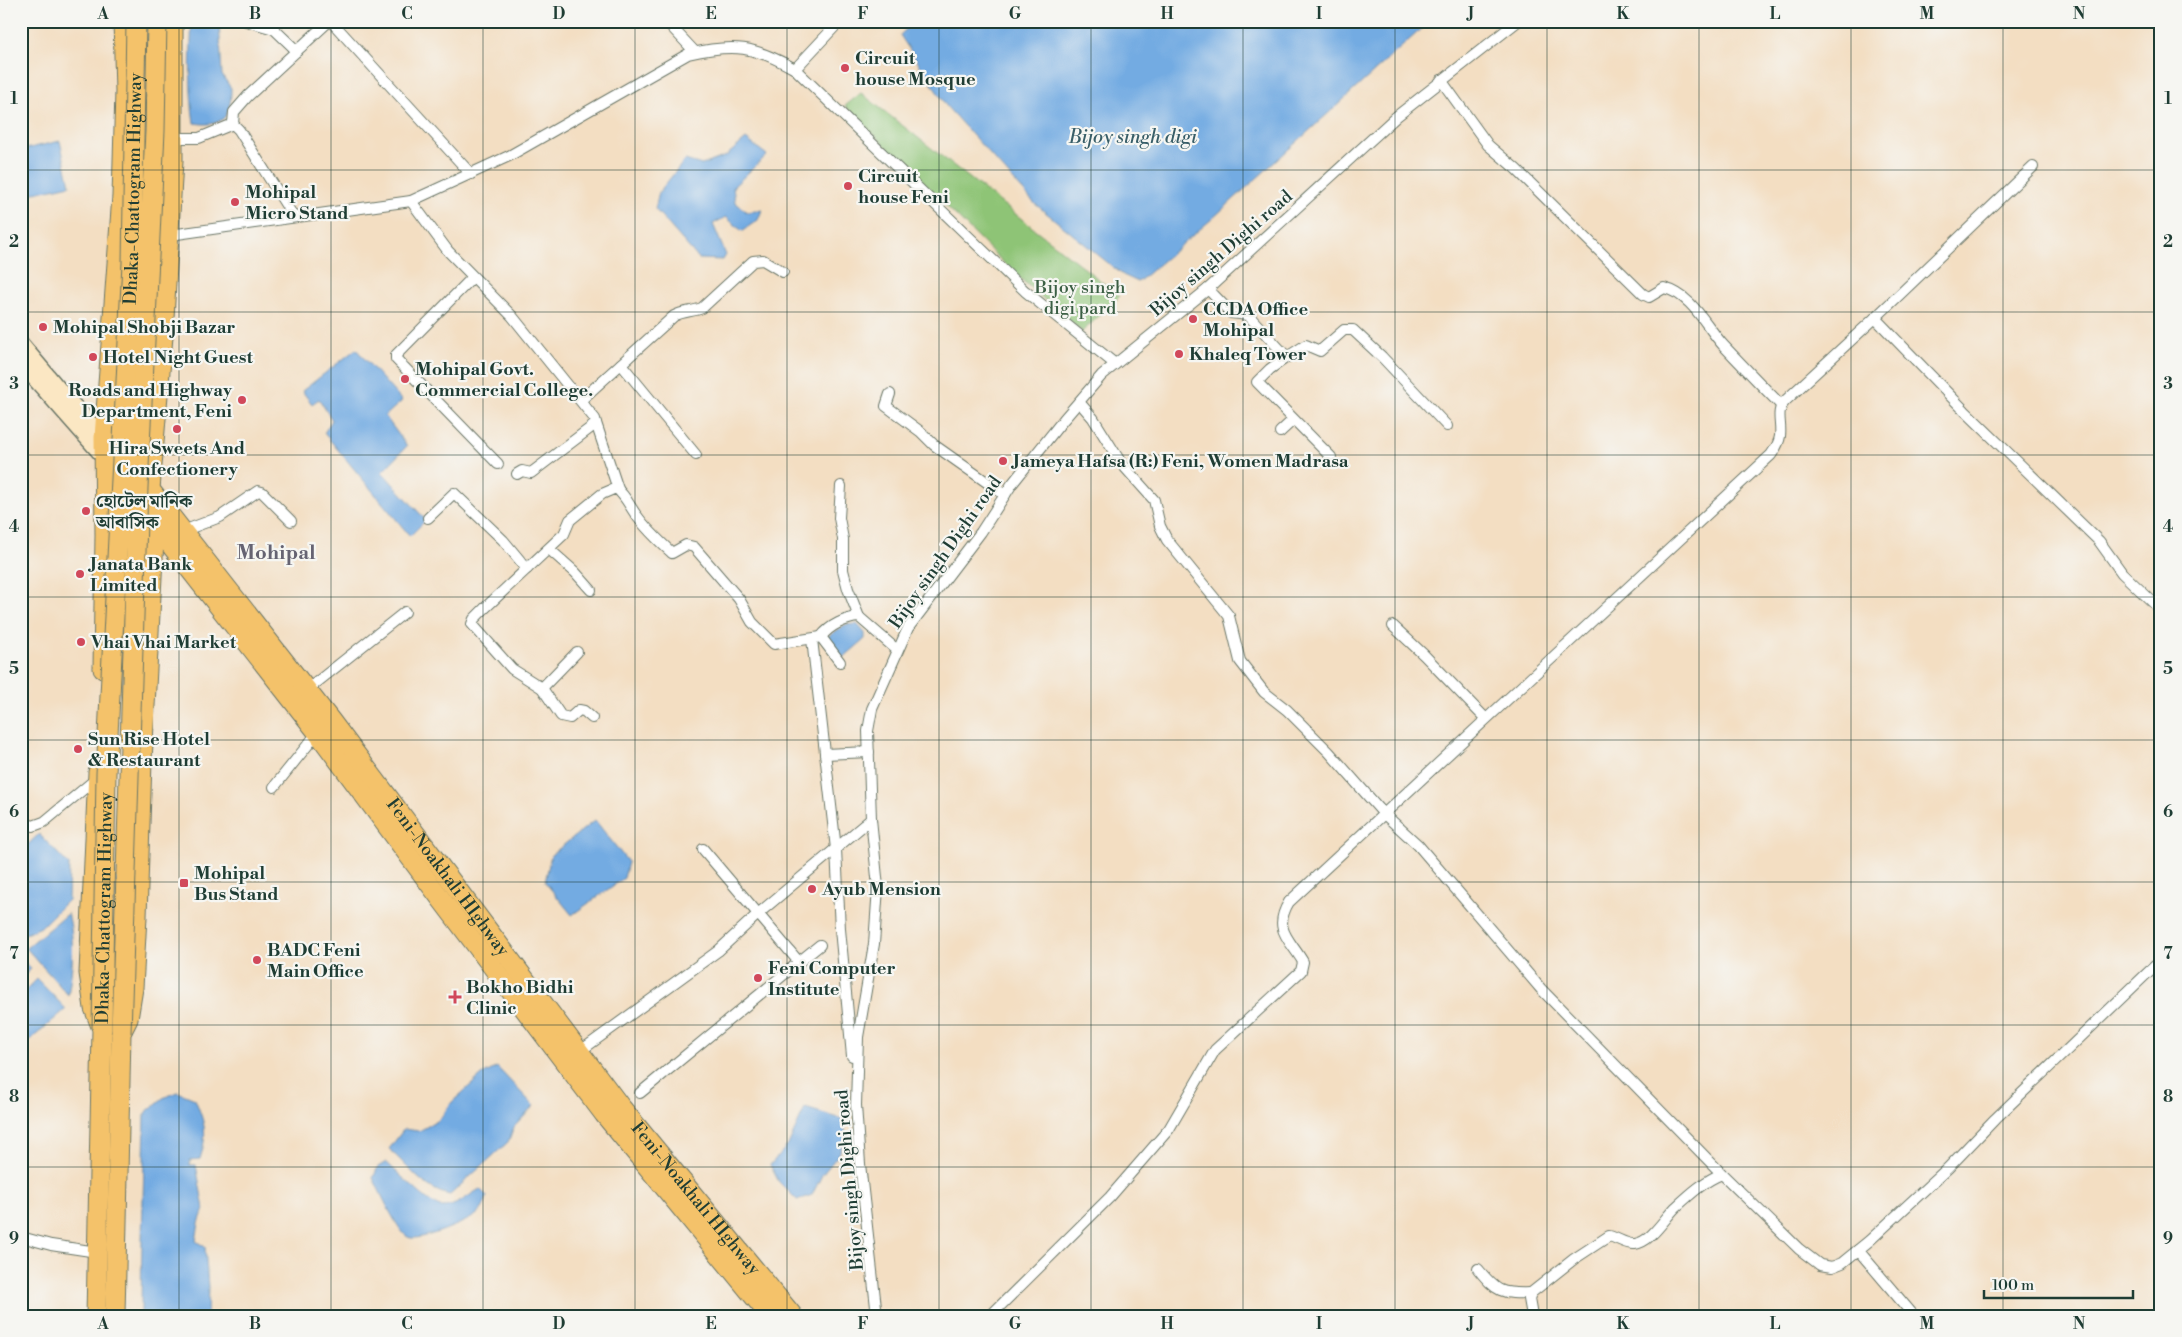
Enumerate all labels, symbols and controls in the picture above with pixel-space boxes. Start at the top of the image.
text: A [96,4,109,24]
text: B [249,4,261,24]
text: C [401,4,413,24]
text: D [553,4,566,24]
text: E [705,4,717,24]
text: F [857,4,869,24]
text: G [1009,4,1022,24]
text: H [1160,4,1174,24]
text: I [1316,4,1322,24]
text: J [1466,4,1474,24]
text: K [1617,4,1631,24]
text: L [1770,4,1781,24]
text: M [1920,4,1935,24]
text: N [2073,4,2086,24]
place label: Circuit house Mosque [855,47,976,91]
marker: Circuit house Mosque [839,62,851,74]
street label: Dhaka-Chattogram Highway [119,72,147,305]
text: 1 [10,89,18,109]
text: 1 [2164,89,2172,109]
water label: Bijoy singh digi [1068,125,1197,149]
place label: Circuit house Feni [858,165,949,209]
marker: Circuit house Feni [842,180,854,192]
place label: Mohipal Micro Stand [245,181,349,225]
street label: Bijoy singh Dighi road [1145,185,1298,322]
marker: Mohipal Micro Stand [229,196,241,208]
text: 2 [9,232,19,252]
text: 2 [2163,232,2173,252]
park label: Bijoy singh digi pard [1034,276,1126,320]
place label: CCDA Office Mohipal [1203,298,1308,342]
marker: CCDA Office Mohipal [1187,313,1199,325]
place label: Mohipal Shobji Bazar [53,316,235,339]
marker: Mohipal Shobji Bazar [37,321,49,333]
place label: Khaleq Tower [1189,343,1307,366]
place label: Hotel Night Guest [103,346,254,369]
marker: Khaleq Tower [1173,348,1185,360]
marker: Hotel Night Guest [87,351,99,363]
place label: Mohipal Govt. Commercial College. [415,358,593,402]
marker: Mohipal Govt. Commercial College. [399,373,411,385]
text: 3 [9,374,19,394]
text: 3 [2163,374,2173,394]
place label: Roads and Highway Department, Feni [68,379,233,423]
marker: Roads and Highway Department, Feni [236,394,248,406]
marker: Hira Sweets And Confectionery [171,423,183,435]
place label: Hira Sweets And Confectionery [109,437,245,481]
place label: Jameya Hafsa (R:) Feni, Women Madrasa [1010,450,1349,473]
marker: Jameya Hafsa (R:) Feni, Women Madrasa [997,455,1009,467]
street label: Bijoy singh Dighi road [883,471,1007,634]
place label: হোটেল মানিক আবাসিক [95,490,193,534]
marker: হোটেল মানিক আবাসিক [80,505,92,517]
text: 4 [9,517,20,537]
text: 4 [2163,517,2174,537]
district label: Mohipal [236,541,316,566]
place label: Janata Bank Limited [87,553,193,597]
marker: Janata Bank Limited [74,568,86,580]
place label: Vhai Vhai Market [90,631,237,654]
marker: Vhai Vhai Market [75,636,87,648]
text: 5 [9,659,19,679]
text: 5 [2163,659,2173,679]
place label: Sun Rise Hotel & Restaurant [88,728,210,772]
marker: Sun Rise Hotel & Restaurant [72,743,84,755]
street label: Dhaka-Chattogram Highway [91,792,118,1024]
street label: Feni-Noakhali HIghway [381,794,515,961]
text: 6 [9,802,19,822]
text: 6 [2163,802,2173,822]
place label: Mohipal Bus Stand [194,862,279,906]
marker: Mohipal Bus Stand [178,877,190,889]
place label: Ayub Mension [821,878,941,901]
marker: Ayub Mension [806,883,818,895]
place label: BADC Feni Main Office [267,939,364,983]
text: 7 [9,944,19,964]
text: 7 [2163,944,2173,964]
marker: BADC Feni Main Office [251,954,263,966]
place label: Feni Computer Institute [768,957,896,1001]
marker: Feni Computer Institute [752,972,764,984]
place label: Bokho Bidhi Clinic [466,976,574,1020]
marker: Bokho Bidhi Clinic [448,990,462,1004]
text: 8 [9,1087,19,1107]
text: 8 [2163,1087,2173,1107]
street label: Bijoy singh Dighi road [830,1088,869,1272]
street label: Feni-Noakhali HIghway [626,1117,766,1280]
text: 9 [9,1229,19,1249]
text: 9 [2163,1229,2173,1249]
scale bar [1984,1267,2133,1299]
text: 100 m [1992,1276,2034,1295]
text: A [96,1314,109,1334]
text: B [249,1314,261,1334]
text: C [401,1314,413,1334]
text: D [553,1314,566,1334]
text: E [705,1314,717,1334]
text: F [857,1314,869,1334]
text: G [1009,1314,1022,1334]
text: H [1160,1314,1174,1334]
text: I [1316,1314,1322,1334]
text: J [1466,1314,1474,1334]
text: K [1617,1314,1631,1334]
text: L [1770,1314,1781,1334]
text: M [1920,1314,1935,1334]
text: N [2073,1314,2086,1334]

